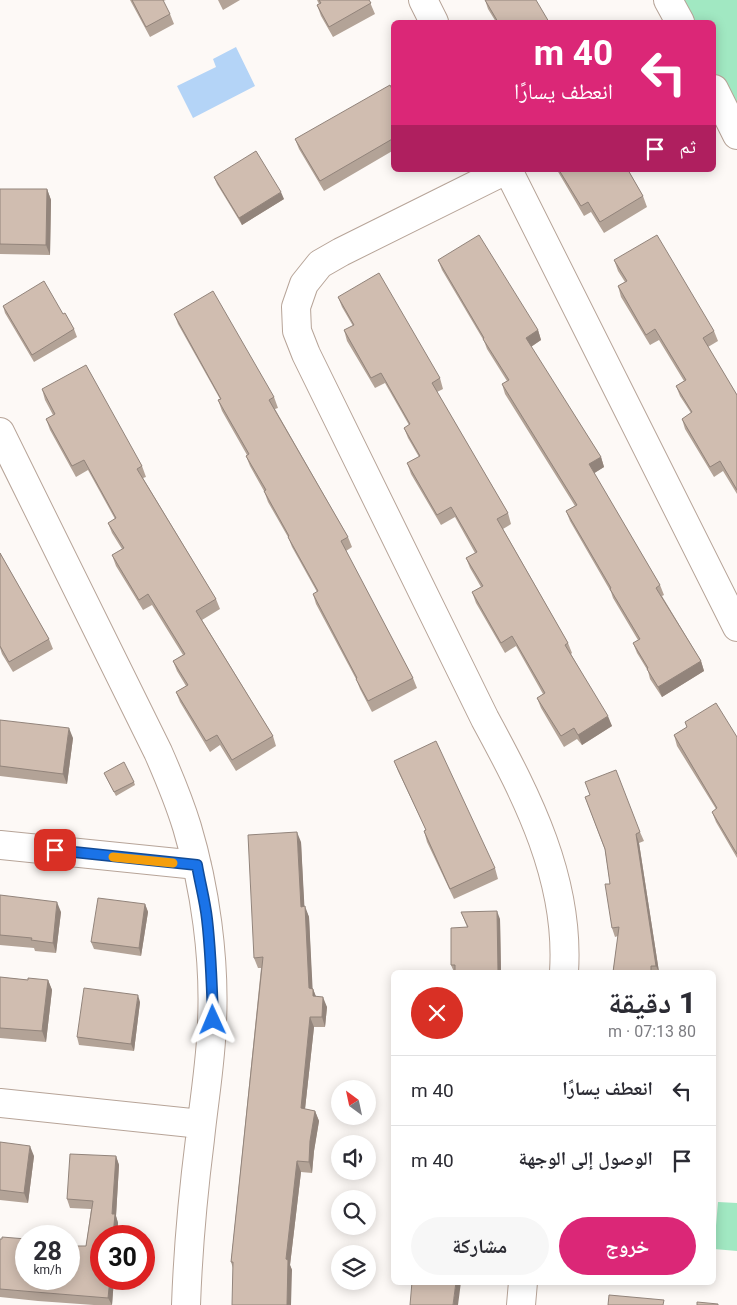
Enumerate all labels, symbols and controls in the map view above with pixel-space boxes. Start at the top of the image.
text: 40 m [534,33,613,74]
icon: left [631,40,696,105]
text: انعطف يسارًا [514,79,613,104]
icon: arrive [641,135,669,163]
text: ثم [679,135,696,158]
pin [34,829,76,871]
icon: arrive [41,836,69,864]
text: 1 دقيقة [608,985,696,1020]
button: close [411,987,463,1039]
position arrow [186,993,238,1045]
text: 80 m · 07:13 [608,1022,696,1041]
text: انعطف يسارًا [562,1077,653,1100]
icon: left [668,1077,696,1105]
text: 40 m [411,1079,454,1102]
north arrow [331,1080,376,1125]
map controls [331,1080,376,1290]
button: sound [331,1135,376,1180]
text: الوصول إلى الوجهة [519,1147,653,1170]
icon: arrive [668,1147,696,1175]
text: 40 m [411,1149,454,1172]
button: search [331,1190,376,1235]
button: مشاركة [411,1217,549,1275]
button: خروج [559,1217,696,1275]
speed limit sign: 30 [90,1225,155,1290]
text: 28 [33,1237,62,1266]
button: layers [331,1245,376,1290]
text: km/h [33,1263,62,1277]

